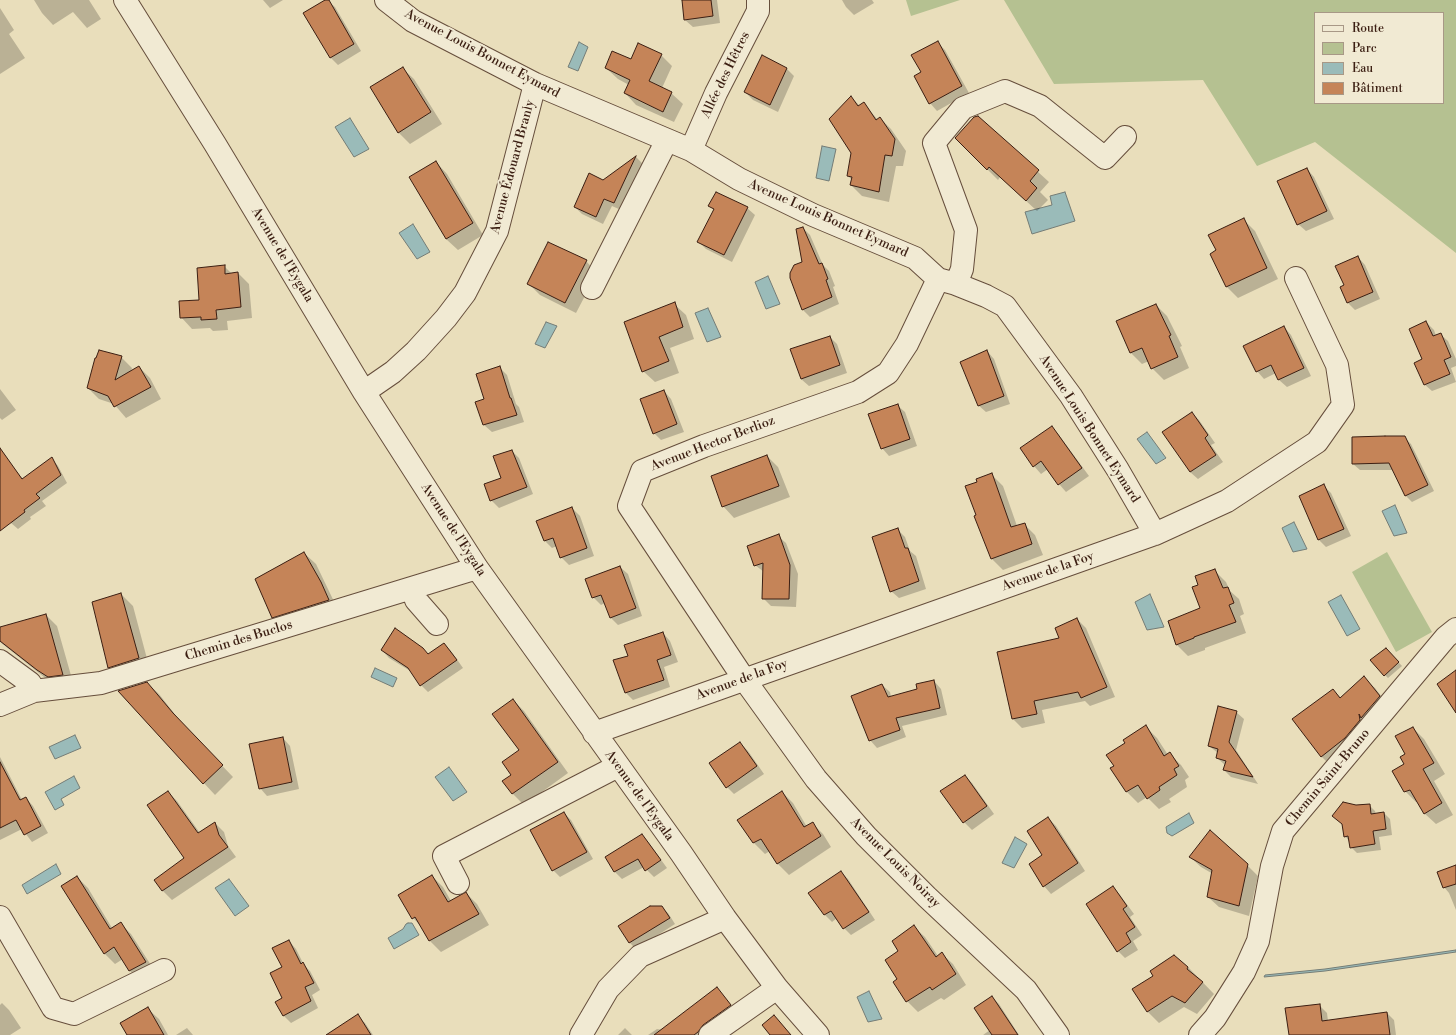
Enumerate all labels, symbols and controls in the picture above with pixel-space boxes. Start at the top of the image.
street label: Avenue Louis Bonnet Eymard [402,6,562,102]
legend [1314,12,1444,104]
text: Route [1352,21,1384,36]
street label: Allée des Hêtres [698,29,754,121]
text: Parc [1352,41,1377,56]
text: Eau [1352,61,1373,76]
text: Bâtiment [1352,81,1403,96]
street label: Avenue Édouard Branly [488,98,538,236]
street label: Avenue Louis Bonnet Eymard [746,177,910,261]
street label: Avenue de l'Eygala [248,205,316,305]
street label: Avenue Louis Bonnet Eymard [1035,352,1143,506]
street label: Avenue Hector Berlioz [649,413,777,475]
street label: Avenue de l'Eygala [417,481,489,579]
street label: Avenue de la Foy [1000,549,1096,595]
street label: Chemin des Buclos [183,617,295,665]
street label: Avenue de la Foy [694,656,790,704]
street label: Chemin Saint-Bruno [1283,726,1373,830]
street label: Avenue de l'Eygala [601,748,677,844]
street label: Avenue Louis Noiray [847,815,943,911]

